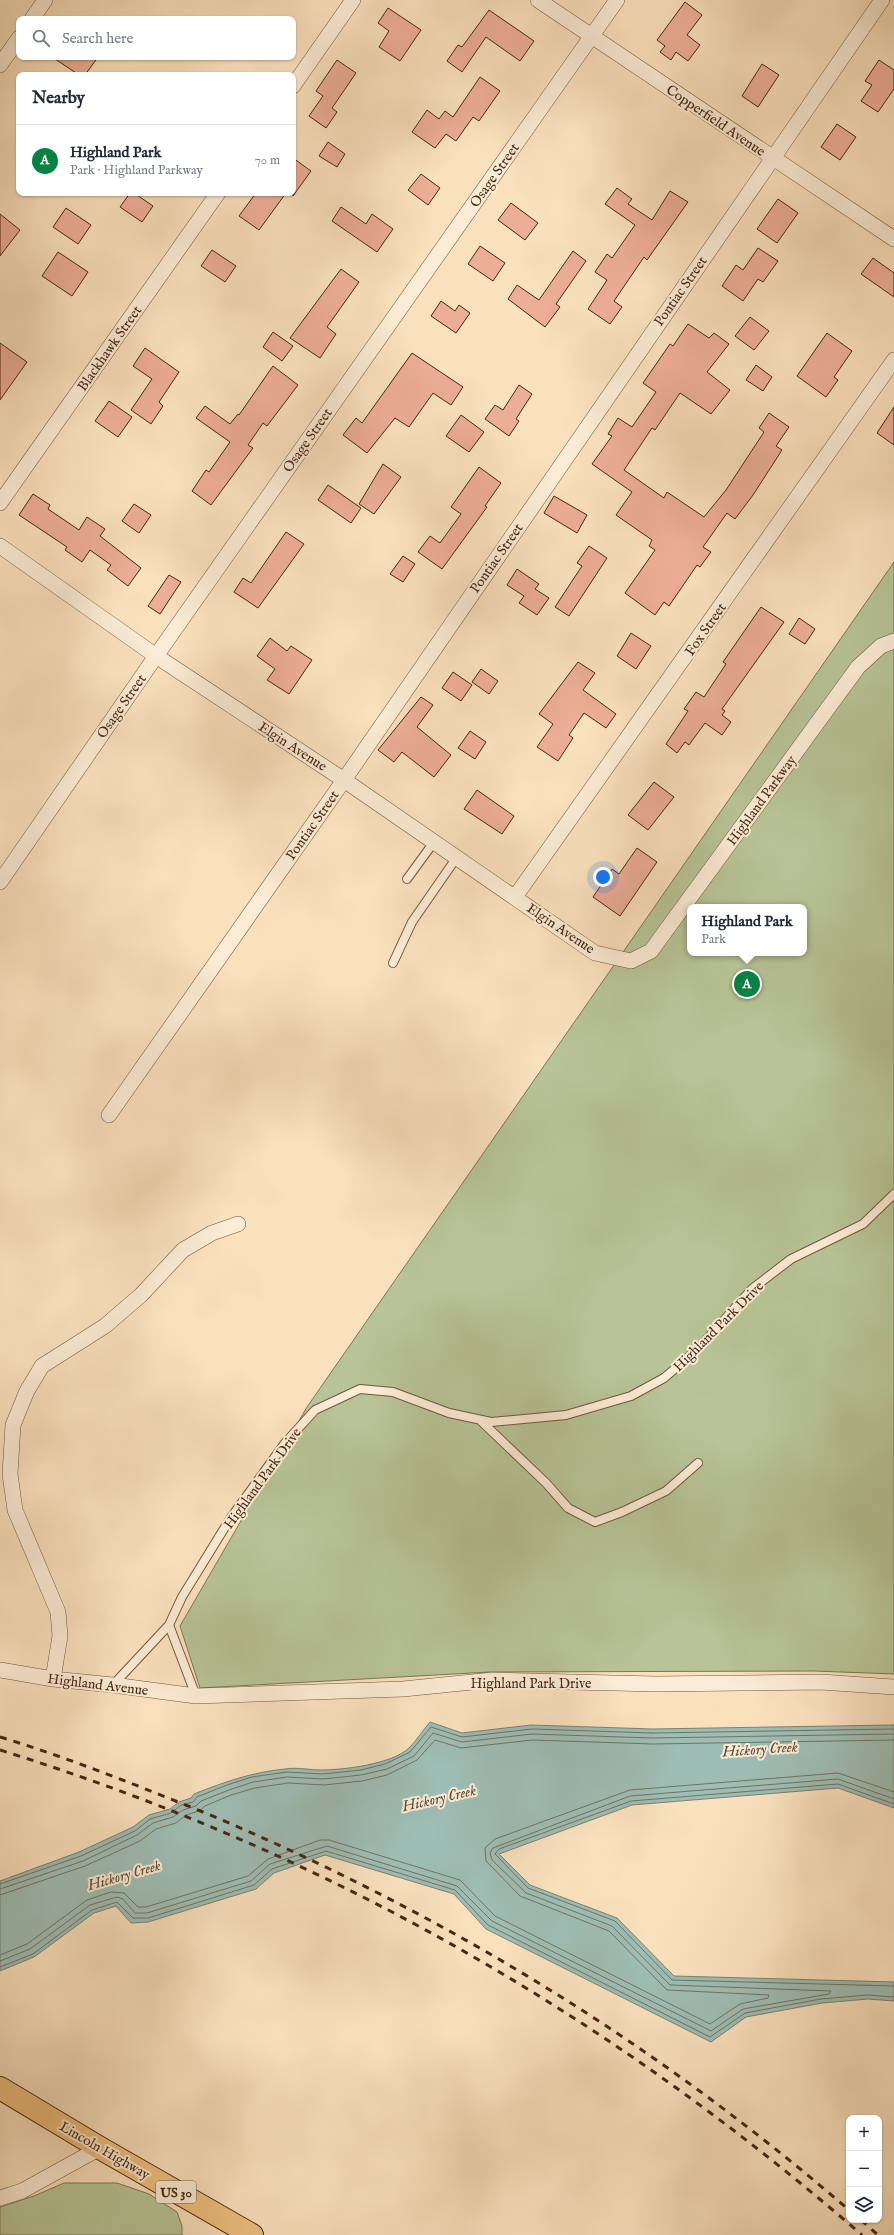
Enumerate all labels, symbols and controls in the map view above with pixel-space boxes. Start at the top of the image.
search box [16,16,296,60]
icon: search [30,27,52,49]
text: Search here [62,29,133,48]
street label: Copperfield Avenue [662,81,769,161]
text: Nearby [32,88,85,109]
street label: Osage Street [466,140,524,211]
text: Highland Park [70,143,161,162]
text: A [41,152,49,169]
text: 70 m [255,152,280,169]
text: Park · Highland Parkway [70,162,203,179]
street label: Pontiac Street [650,253,712,330]
street label: Blackhawk Street [74,302,146,395]
street label: Osage Street [279,405,337,476]
street label: Pontiac Street [466,520,528,597]
street label: Fox Street [681,599,731,660]
street label: Osage Street [93,671,151,742]
street label: Elgin Avenue [255,718,331,776]
street label: Highland Parkway [723,752,801,849]
street label: Pontiac Street [282,787,344,864]
your location [593,867,613,887]
street label: Elgin Avenue [523,900,598,958]
popup [687,904,807,956]
text: Highland Park [701,912,793,931]
text: Park [701,931,726,948]
pin: A [734,969,760,999]
street label: Highland Park Drive [670,1277,768,1376]
street label: Highland Park Drive [220,1424,306,1533]
street label: Highland Avenue [46,1670,150,1700]
street label: Highland Park Drive [471,1675,592,1693]
water label: Hickory Creek [721,1737,798,1762]
water label: Hickory Creek [399,1781,478,1816]
water label: Hickory Creek [84,1856,163,1895]
map controls [846,2115,882,2223]
button: + [846,2115,882,2151]
street label: Lincoln Highway [56,2118,153,2184]
button: − [846,2151,882,2187]
road number: US 30 [156,2181,196,2203]
button: layers [846,2187,882,2223]

